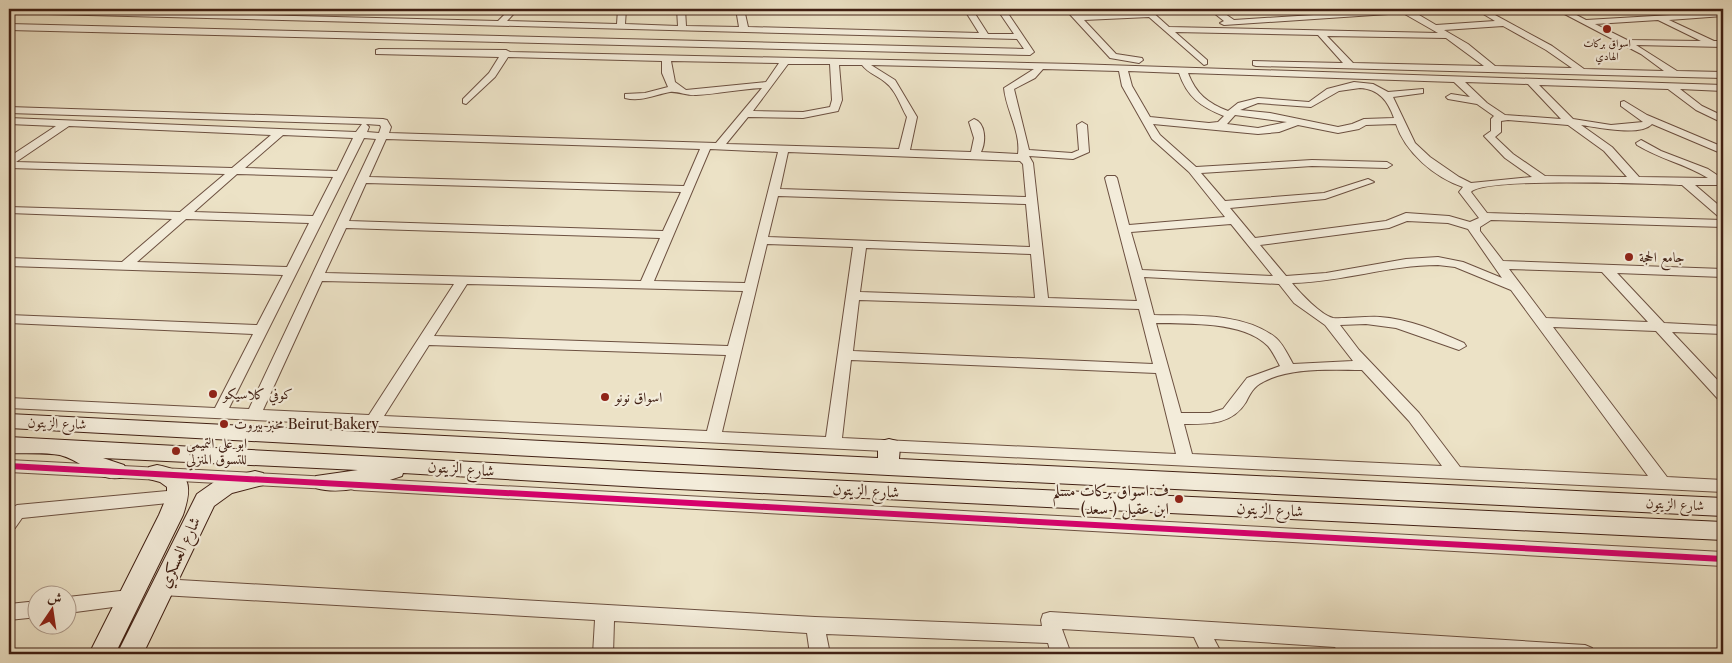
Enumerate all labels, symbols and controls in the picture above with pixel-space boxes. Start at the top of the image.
marker: اسواق بركات الهادي [1601,23,1613,35]
place label: اسواق بركات الهادي [1583,36,1631,65]
place label: جامع الحجة [1639,248,1685,271]
marker: جامع الحجة [1623,251,1635,263]
place label: كوفي كلاسيكو [221,385,293,406]
marker: كوفي كلاسيكو [207,388,219,400]
place label: اسواق نونو [613,388,662,406]
marker: اسواق نونو [599,391,611,403]
street label: شارع الزيتون [27,413,87,436]
place label: مخبز بيروت Beirut Bakery [234,415,379,433]
marker: مخبز بيروت Beirut Bakery [218,418,230,430]
place label: ابو علي التميمي للتسوق المنزلي [186,434,247,471]
marker: ابو علي التميمي للتسوق المنزلي [170,445,182,457]
street label: شارع الزيتون [427,456,495,484]
street label: شارع الزيتون [832,478,900,506]
place label: ف اسواق بركات مسلم ابن عقيل ( سعد) [1052,480,1169,520]
marker: ف اسواق بركات مسلم ابن عقيل ( سعد) [1173,493,1185,505]
street label: شارع الزيتون [1645,493,1705,518]
street label: شارع الزيتون [1236,497,1304,525]
street label: شارع العسكري [154,513,208,592]
north arrow [28,586,78,636]
text: ش [46,587,64,608]

